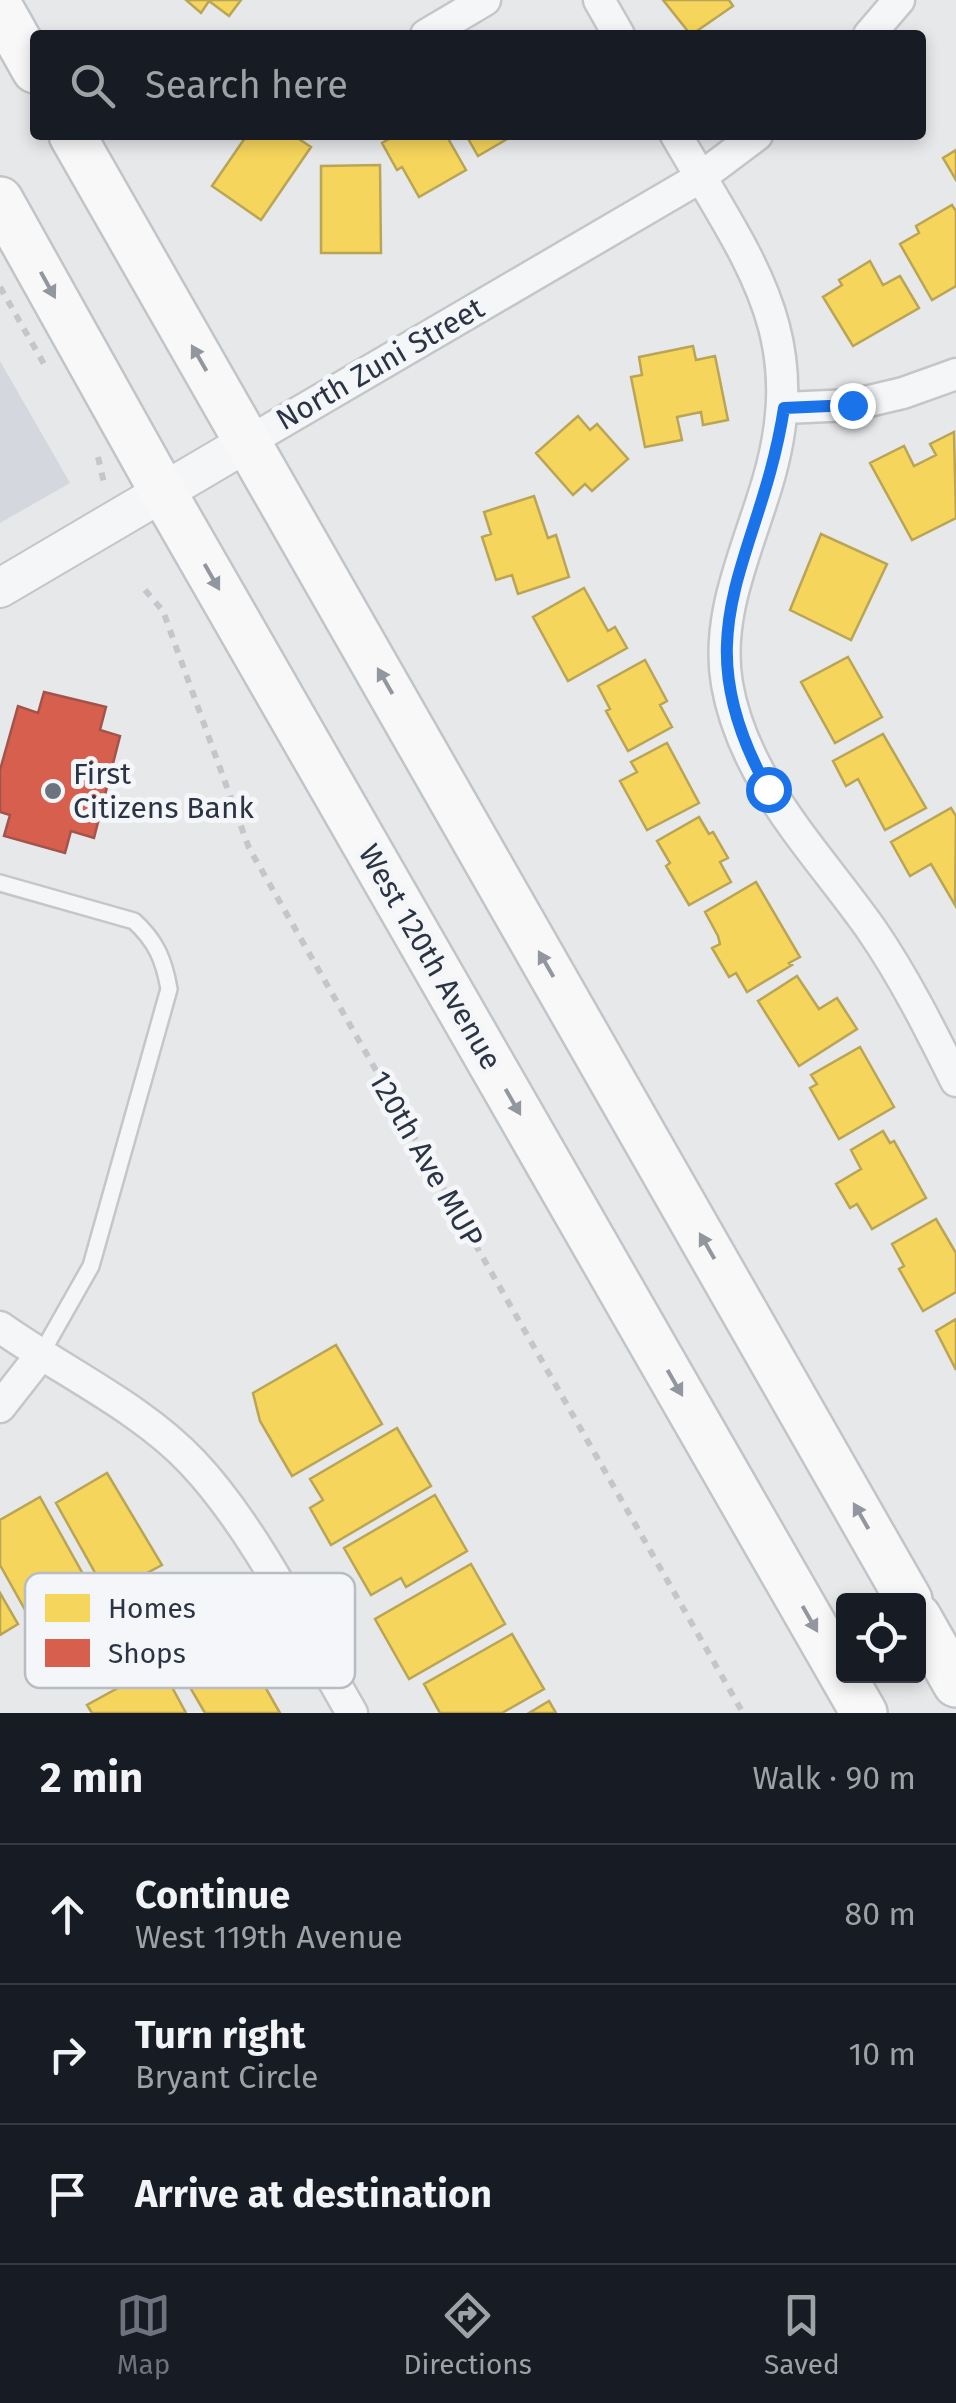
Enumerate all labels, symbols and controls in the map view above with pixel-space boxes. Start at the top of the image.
search box [30,30,926,140]
icon: search [65,58,120,113]
text: Search here [145,62,348,108]
one-way arrow [38,271,56,299]
street label: North Zuni Street [270,290,490,438]
one-way arrow [191,343,208,372]
route end [830,383,876,429]
one-way arrow [202,563,220,591]
one-way arrow [376,667,393,696]
place label: First Citizens Bank [73,756,254,826]
route start [746,767,792,813]
marker: First Citizens Bank [42,780,64,802]
street label: West 120th Avenue [351,838,509,1076]
one-way arrow [537,950,555,978]
street label: 120th Ave MUP [361,1064,491,1254]
one-way arrow [504,1087,521,1116]
one-way arrow [698,1232,716,1260]
one-way arrow [666,1369,683,1397]
one-way arrow [853,1502,870,1530]
legend [25,1573,355,1688]
text: Homes [108,1592,196,1625]
map controls [836,1593,926,1683]
button: locate [836,1593,926,1683]
one-way arrow [801,1605,819,1633]
text: Shops [108,1637,186,1670]
text: 2 min [40,1753,143,1803]
text: Walk · 90 m [752,1759,916,1797]
text: Continue [135,1872,290,1918]
icon: ahead [40,1887,95,1942]
text: 80 m [845,1895,916,1933]
text: West 119th Avenue [135,1918,403,1956]
text: Turn right [135,2012,305,2058]
icon: right [40,2027,95,2082]
text: 10 m [848,2035,916,2073]
text: Bryant Circle [135,2058,319,2096]
icon: arrive [40,2167,95,2222]
text: Arrive at destination [135,2171,492,2217]
tab: Map [116,2288,171,2381]
tab: Directions [403,2288,532,2381]
tab: Saved [764,2288,840,2381]

